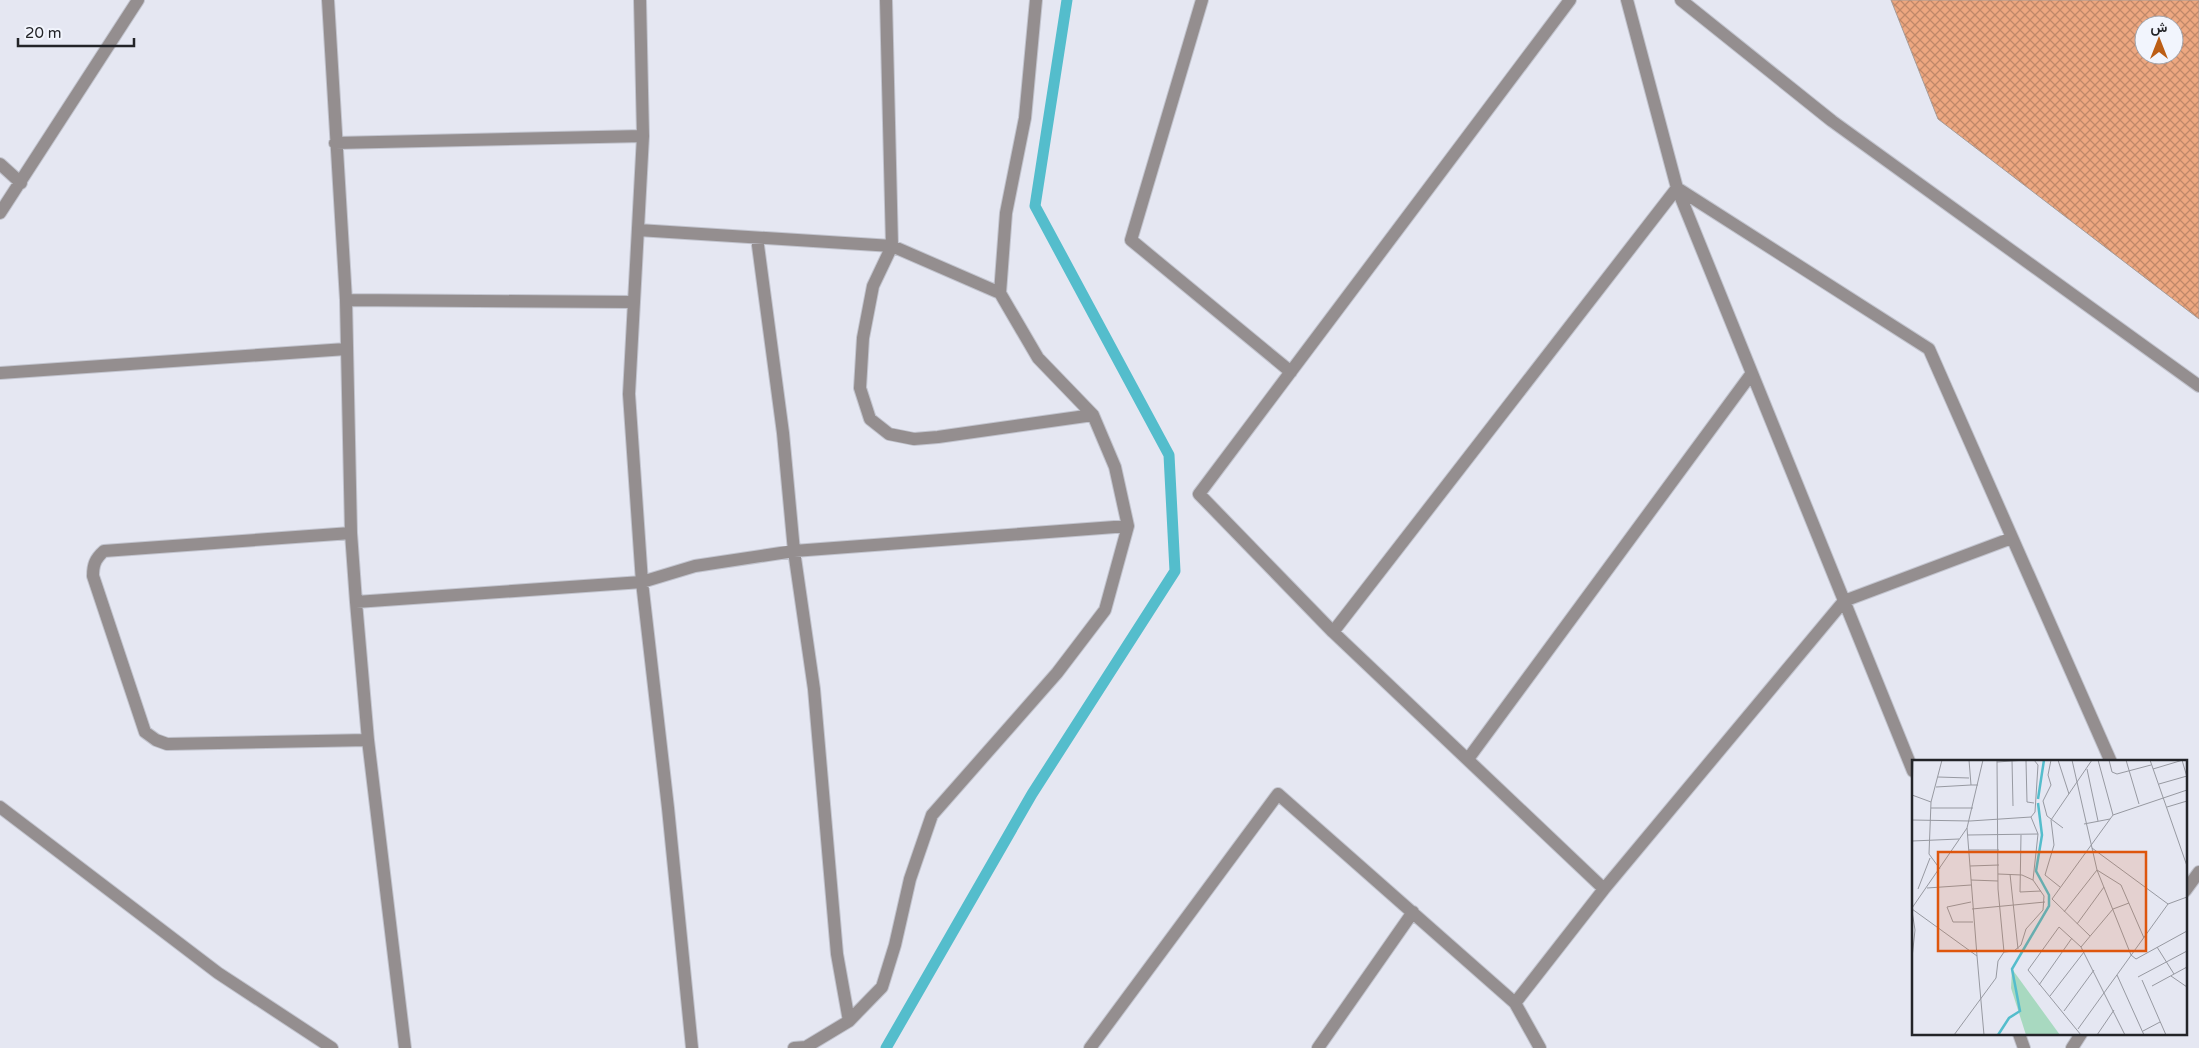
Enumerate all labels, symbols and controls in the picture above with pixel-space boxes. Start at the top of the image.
scale bar [18,15,134,47]
north arrow [2134,15,2184,65]
text: ش [2151,19,2168,36]
text: 20 m [25,24,62,42]
inset map [1912,760,2186,1036]

